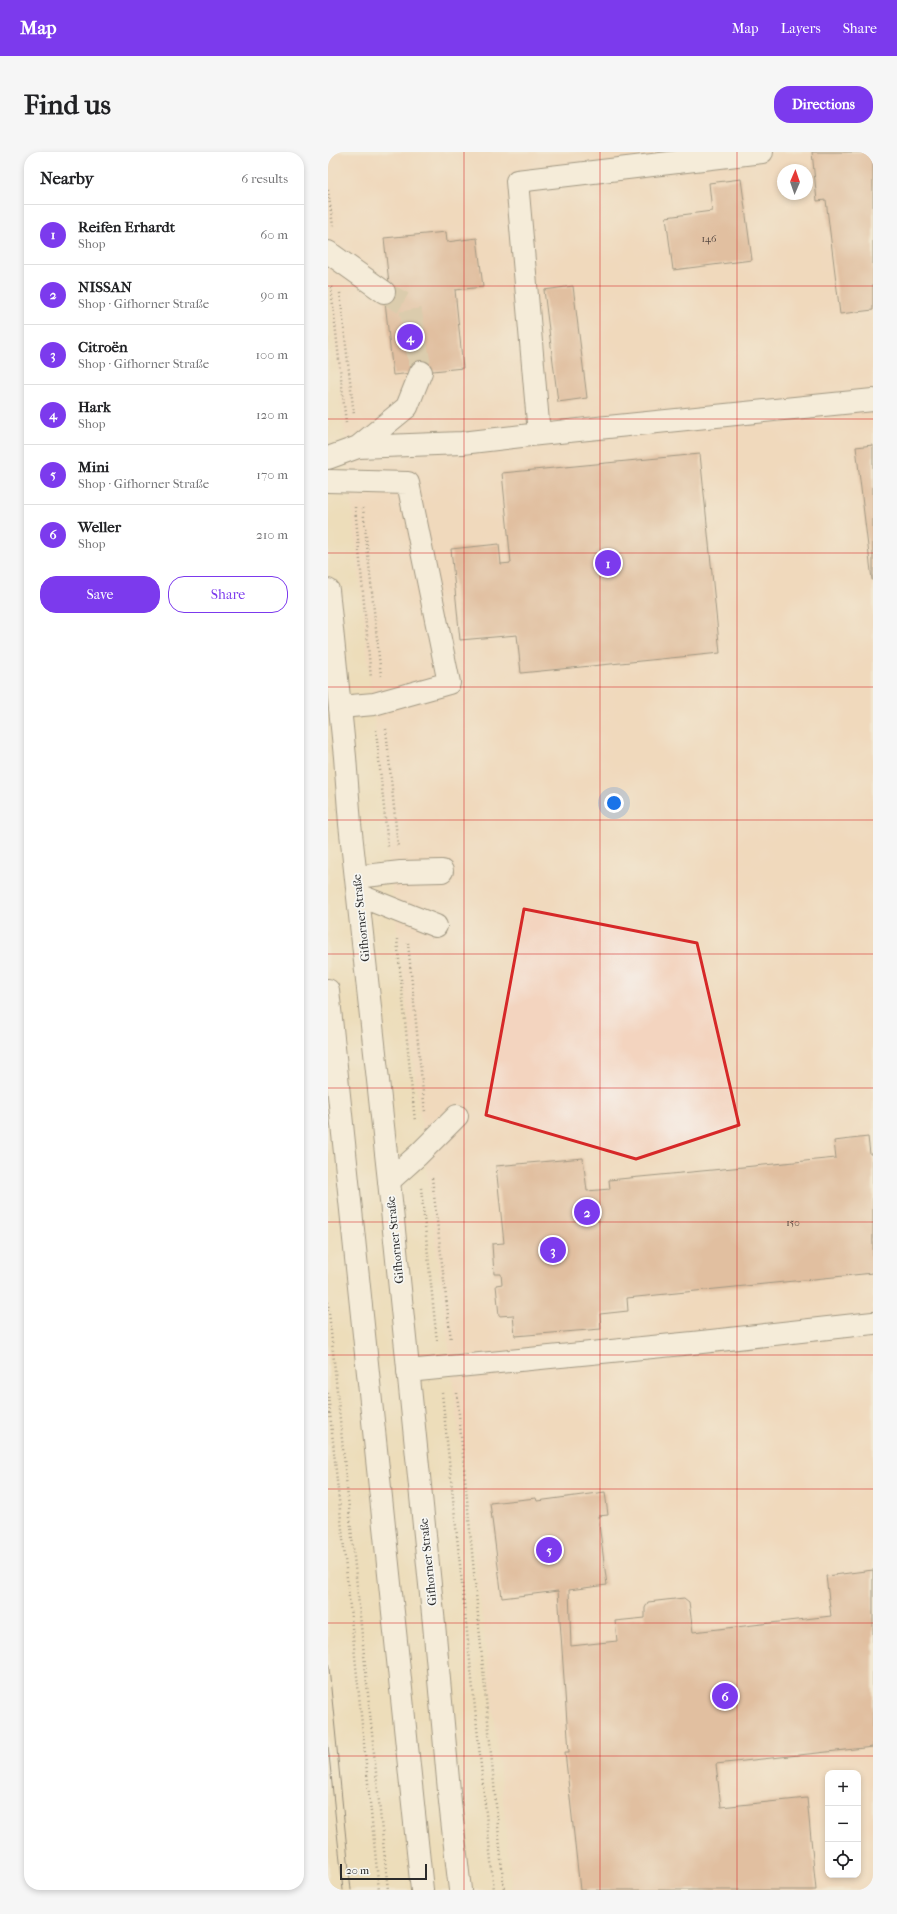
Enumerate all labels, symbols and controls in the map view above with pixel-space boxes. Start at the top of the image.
text: Map [20,17,56,39]
text: Map [732,20,759,37]
text: Layers [781,20,821,37]
text: Share [843,20,877,37]
button: Directions [774,86,873,123]
text: Find us [24,88,111,121]
north arrow [777,164,813,200]
text: Nearby [40,168,94,188]
text: 6 results [241,171,288,186]
text: Reifen Erhardt [78,218,175,236]
text: 1 [51,227,55,242]
text: 60 m [260,227,288,242]
house number: 146 [702,233,717,245]
text: Shop [78,236,106,251]
text: NISSAN [78,278,132,296]
text: 2 [50,287,56,302]
text: 90 m [260,287,288,302]
text: Shop · Gifhorner Straße [78,296,209,311]
pin: 4 [397,322,423,352]
text: Citroën [78,338,128,356]
text: 3 [50,347,56,362]
text: 100 m [255,347,288,362]
text: Shop · Gifhorner Straße [78,356,209,371]
text: Hark [78,398,111,416]
text: 4 [49,407,57,422]
text: 120 m [256,407,288,422]
text: Shop [78,416,106,431]
text: Mini [78,458,109,476]
text: 5 [50,467,56,482]
text: 170 m [256,467,288,482]
text: Shop · Gifhorner Straße [78,476,209,491]
text: Weller [78,518,121,536]
text: 6 [49,527,57,542]
text: 210 m [256,527,288,542]
text: Shop [78,536,106,551]
pin: 1 [595,548,621,578]
button: Save [40,576,160,613]
button: Share [168,576,288,613]
your location [604,793,624,813]
street label: Gifhorner Straße [349,873,373,962]
street label: Gifhorner Straße [383,1195,407,1284]
pin: 2 [574,1197,600,1227]
house number: 150 [786,1217,800,1229]
pin: 3 [540,1235,566,1265]
street label: Gifhorner Straße [416,1517,440,1606]
pin: 5 [536,1535,562,1565]
pin: 6 [712,1681,738,1711]
map controls [825,1770,861,1878]
button: + [825,1770,861,1806]
button: − [825,1806,861,1842]
button: locate [825,1842,861,1878]
scale bar [340,1862,427,1881]
text: 20 m [346,1864,369,1877]

